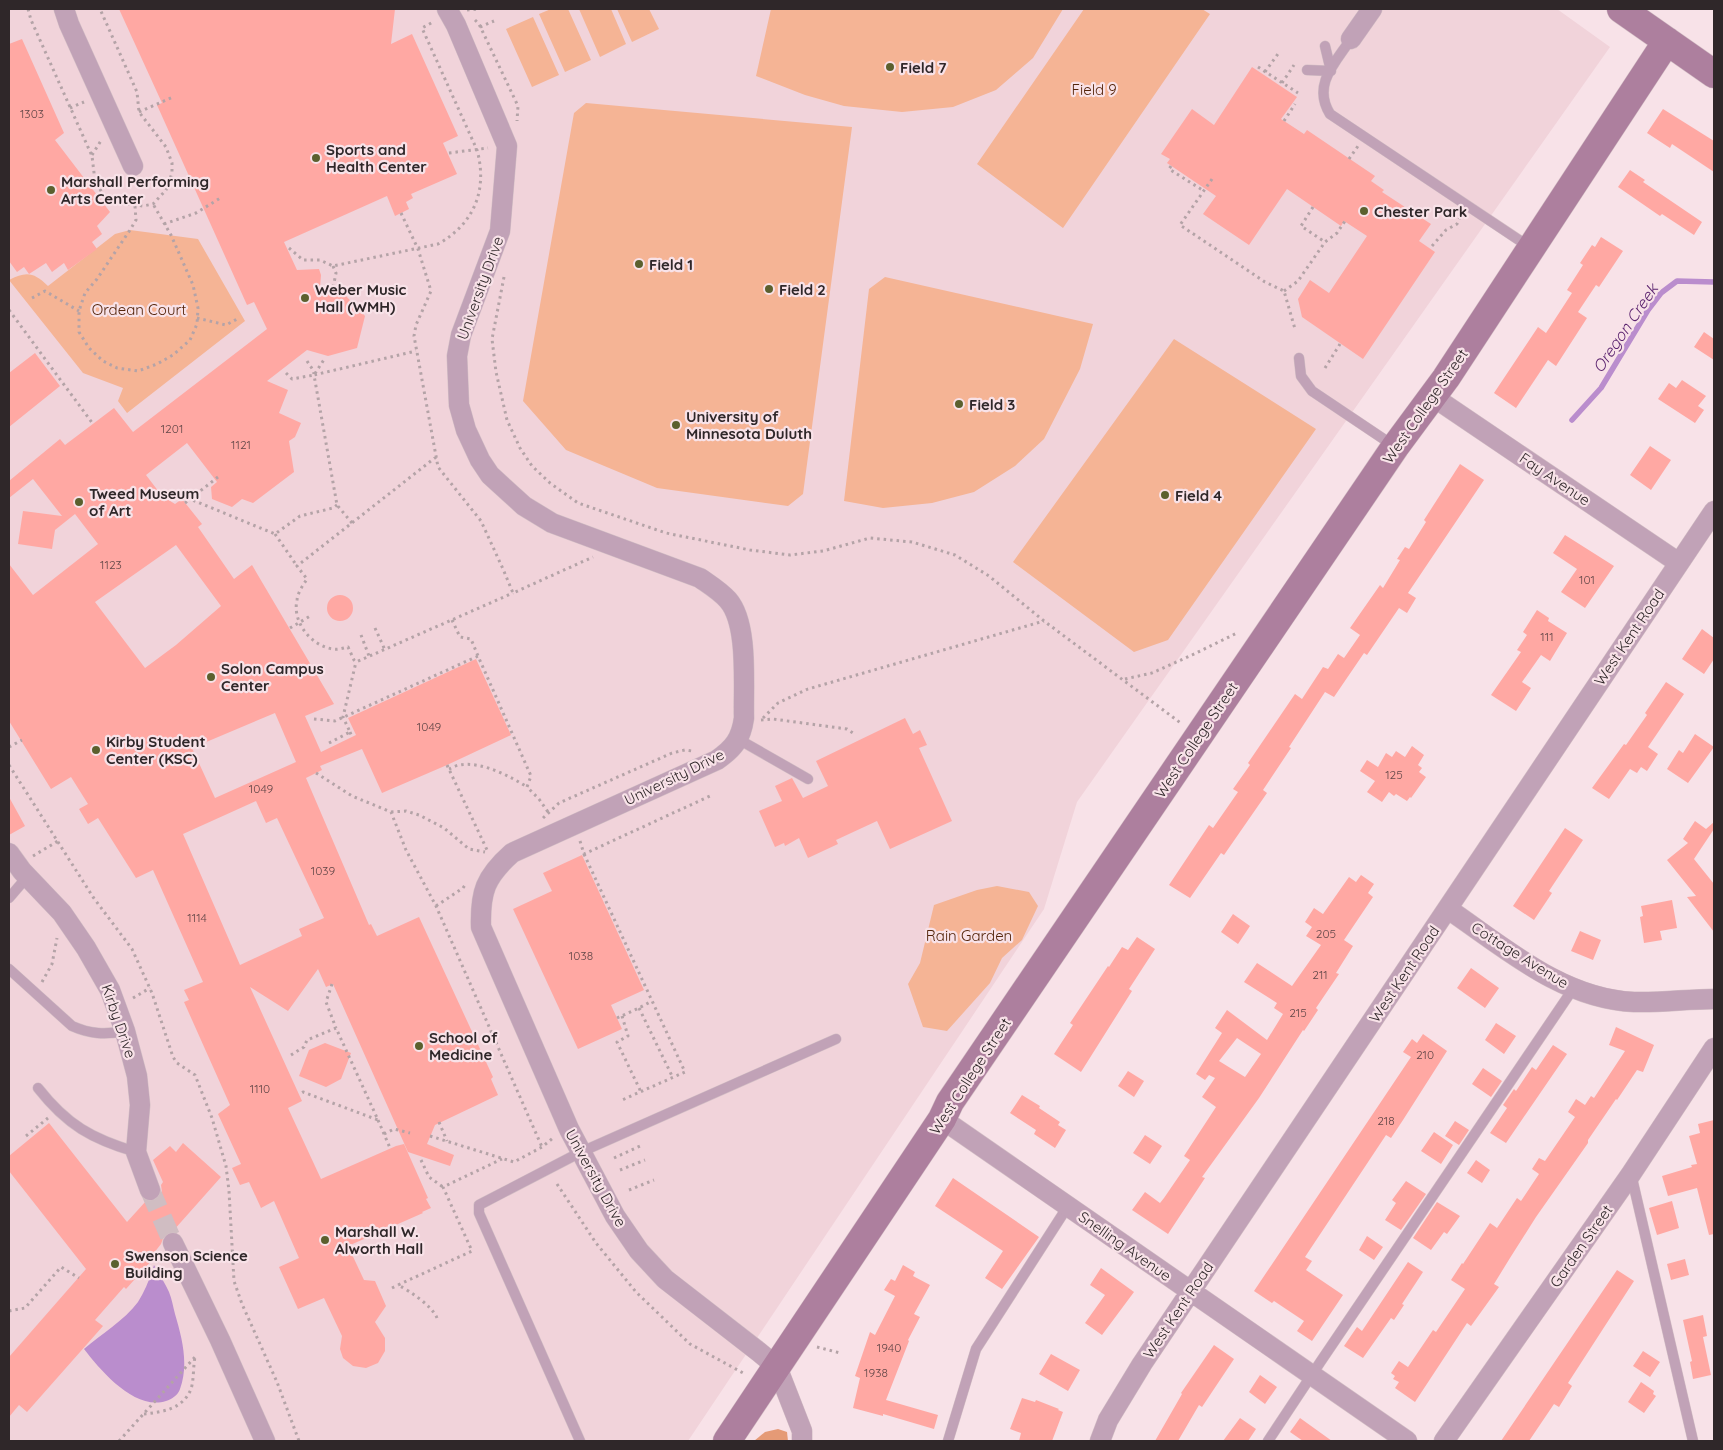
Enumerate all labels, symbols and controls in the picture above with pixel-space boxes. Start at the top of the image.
place label: Field 7 [900,58,947,77]
marker: Field 7 [884,61,896,73]
park label: Field 9 [1071,80,1117,99]
house number: 1303 [20,106,44,121]
place label: Sports and Health Center [326,140,427,176]
marker: Sports and Health Center [310,152,322,164]
place label: Marshall Performing Arts Center [61,172,209,208]
marker: Marshall Performing Arts Center [45,184,57,196]
place label: Chester Park [1374,202,1467,221]
marker: Chester Park [1358,205,1370,217]
street label: University Drive [452,234,508,342]
place label: Field 1 [649,255,693,274]
marker: Field 1 [633,258,645,270]
water label: Oregon Creek [1588,279,1663,376]
place label: Weber Music Hall (WMH) [315,280,407,316]
place label: Field 2 [779,280,826,299]
marker: Field 2 [763,283,775,295]
marker: Weber Music Hall (WMH) [299,292,311,304]
park label: Ordean Court [92,300,186,319]
street label: West College Street [1378,345,1472,467]
place label: Field 3 [969,395,1015,414]
marker: Field 3 [953,398,965,410]
place label: University of Minnesota Duluth [686,407,812,443]
marker: University of Minnesota Duluth [670,419,682,431]
house number: 1201 [161,421,183,436]
house number: 1121 [231,437,251,452]
street label: Fay Avenue [1516,448,1594,510]
place label: Tweed Museum of Art [89,484,199,520]
place label: Field 4 [1175,486,1222,505]
marker: Field 4 [1159,489,1171,501]
marker: Tweed Museum of Art [73,496,85,508]
house number: 1123 [100,557,122,572]
house number: 101 [1579,572,1595,587]
street label: West Kent Road [1590,585,1668,689]
house number: 111 [1540,629,1554,644]
place label: Solon Campus Center [221,659,324,695]
marker: Solon Campus Center [205,671,217,683]
street label: West College Street [1150,678,1242,802]
house number: 1049 [417,719,441,734]
place label: Kirby Student Center (KSC) [106,732,206,768]
marker: Kirby Student Center (KSC) [90,744,102,756]
street label: University Drive [621,745,727,809]
house number: 125 [1385,767,1403,782]
house number: 1049 [249,781,273,796]
house number: 1039 [311,863,336,878]
house number: 1114 [187,910,207,925]
street label: Cottage Avenue [1468,918,1572,992]
street label: West Kent Road [1365,922,1443,1026]
park label: Rain Garden [926,926,1012,945]
house number: 205 [1316,926,1336,941]
house number: 1038 [569,948,593,963]
house number: 211 [1312,967,1328,982]
street label: Kirby Drive [97,982,141,1060]
house number: 215 [1289,1005,1307,1020]
street label: West College Street [925,1014,1015,1138]
place label: School of Medicine [429,1028,498,1064]
marker: School of Medicine [413,1040,425,1052]
house number: 210 [1416,1047,1434,1062]
house number: 1110 [250,1081,270,1096]
house number: 218 [1377,1113,1395,1128]
street label: University Drive [561,1126,631,1230]
street label: Garden Street [1546,1201,1616,1291]
street label: Snelling Avenue [1075,1207,1175,1285]
place label: Marshall W. Alworth Hall [335,1222,423,1258]
marker: Marshall W. Alworth Hall [319,1234,331,1246]
place label: Swenson Science Building [125,1246,248,1282]
marker: Swenson Science Building [109,1258,121,1270]
street label: West Kent Road [1139,1258,1217,1362]
house number: 1940 [877,1340,901,1355]
house number: 1938 [864,1365,888,1380]

